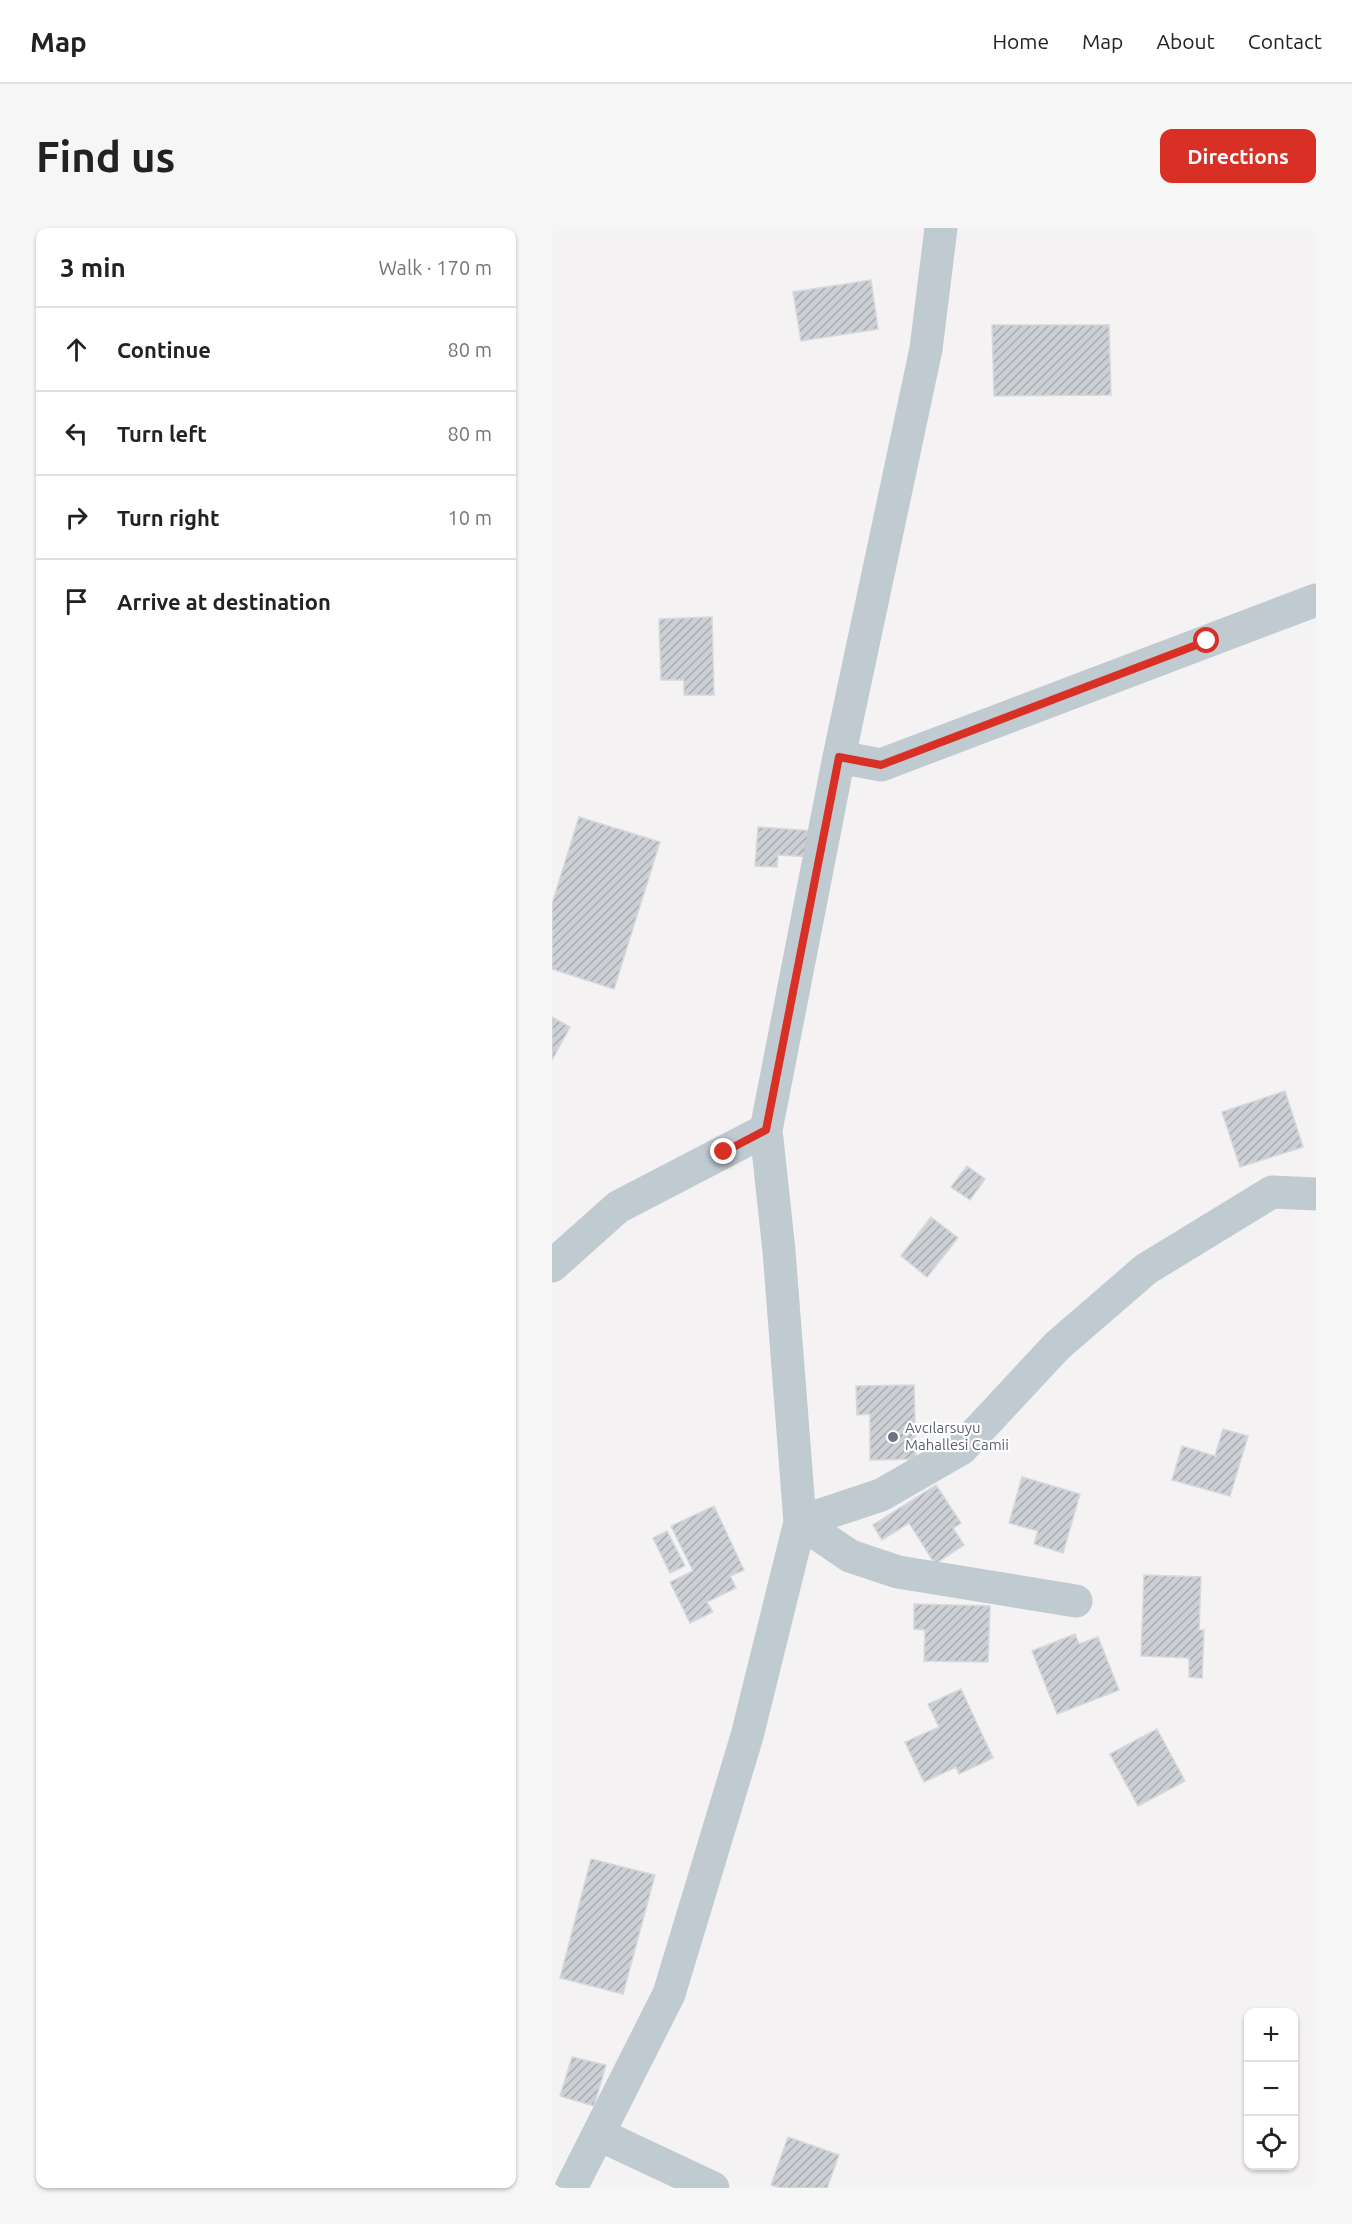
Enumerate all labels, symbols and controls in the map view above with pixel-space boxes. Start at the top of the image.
text: Map [30,26,87,57]
text: Home [992,29,1049,53]
text: Map [1082,29,1123,53]
text: About [1156,29,1215,53]
text: Contact [1248,29,1322,53]
button: Directions [1160,129,1316,183]
text: Find us [36,133,175,180]
text: 3 min [60,253,126,282]
text: Walk · 170 m [379,256,492,279]
icon: ahead [60,333,93,366]
text: Continue [117,337,211,362]
text: 80 m [448,338,492,361]
icon: left [60,417,93,450]
text: Turn left [117,421,207,446]
text: 80 m [448,422,492,445]
icon: right [60,501,93,534]
text: Turn right [117,505,219,530]
text: 10 m [448,506,492,529]
icon: arrive [60,585,93,618]
text: Arrive at destination [117,589,331,614]
route start [1193,627,1219,653]
route end [710,1138,736,1164]
place label: Avcılarsuyu Mahallesi Camii [905,1419,1009,1453]
marker: Avcılarsuyu Mahallesi Camii [886,1430,900,1444]
map controls [1244,2008,1298,2170]
button: + [1244,2008,1298,2062]
button: − [1244,2062,1298,2116]
button: locate [1244,2116,1298,2170]

